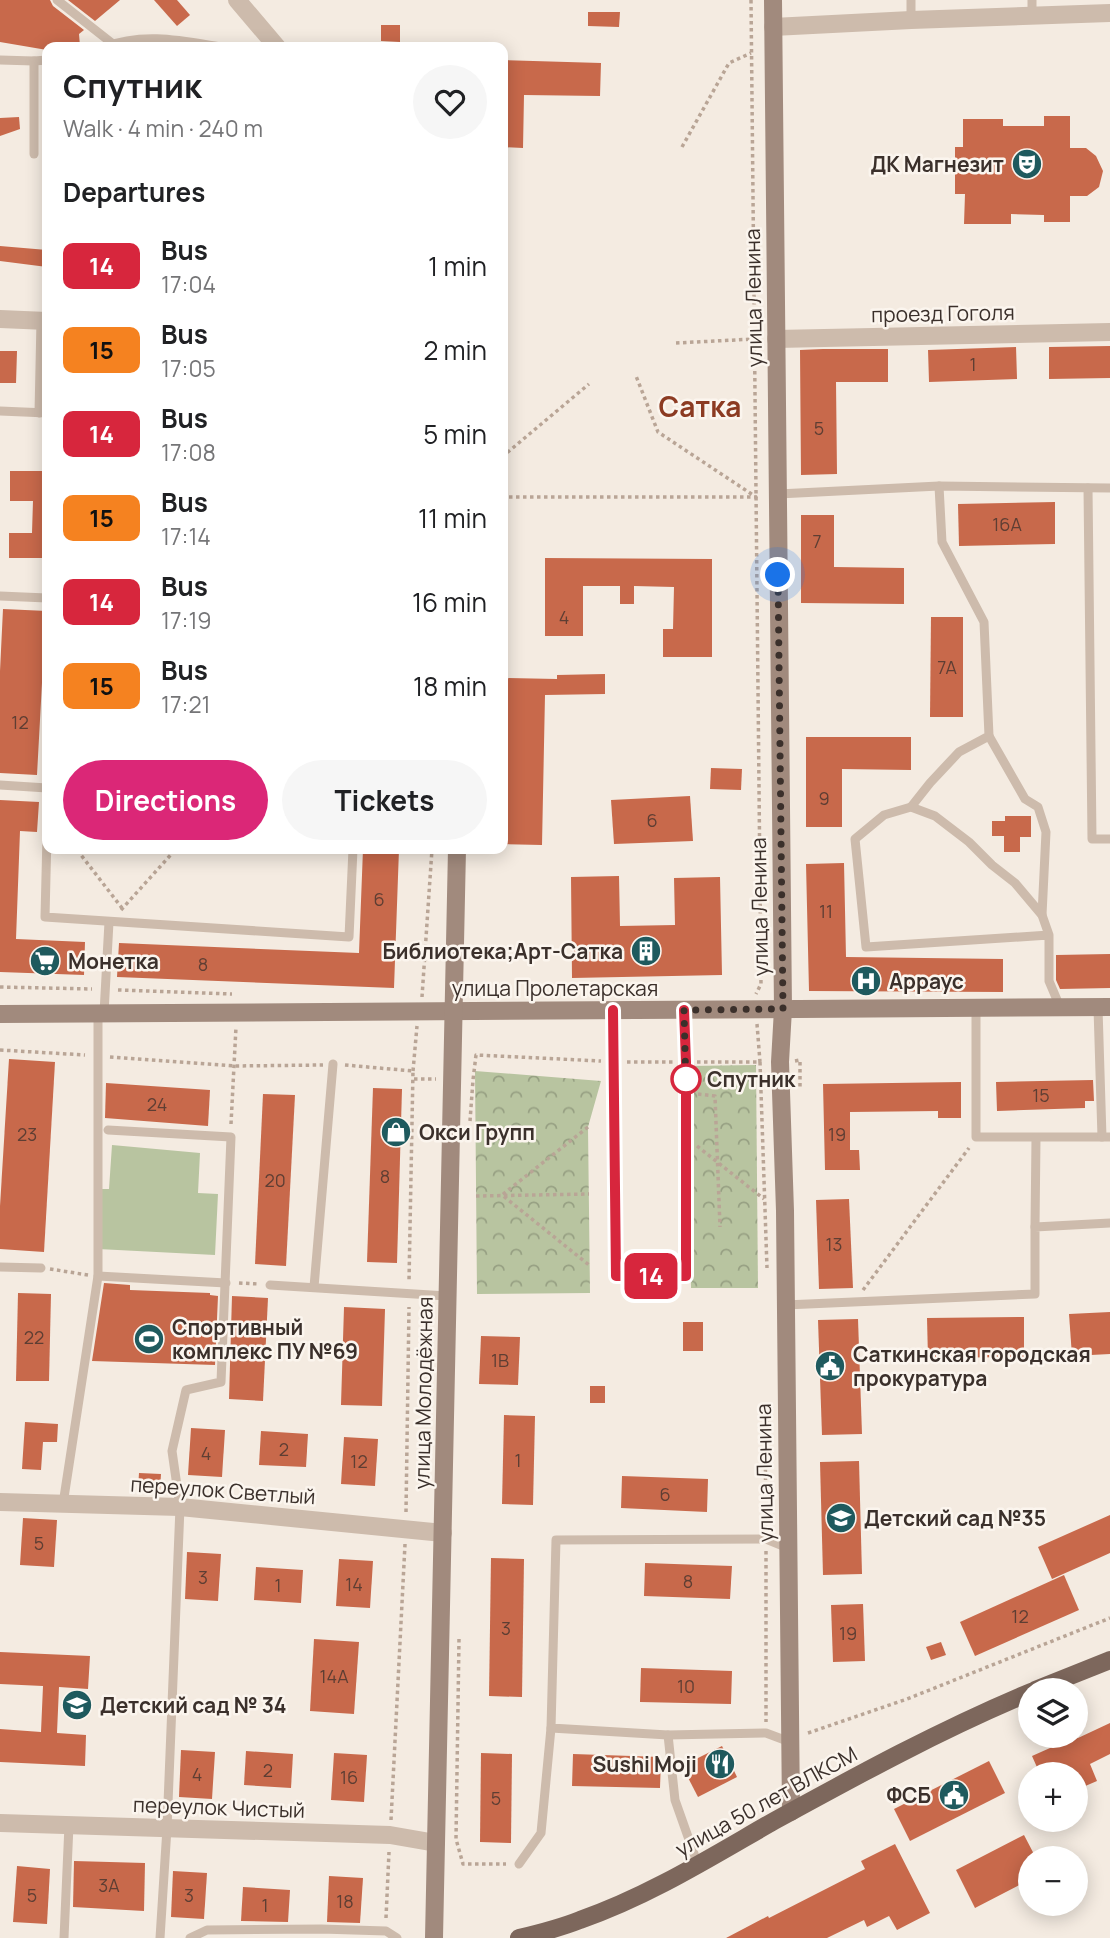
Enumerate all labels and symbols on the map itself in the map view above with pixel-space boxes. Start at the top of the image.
theatre icon: ДК Магнезит [1010,147,1044,181]
place label: ДК Магнезит [871,150,1004,178]
street label: улица Ленина [738,228,768,368]
street label: проезд Гоголя [871,298,1015,328]
house number: 1 [969,352,977,376]
district label: Сатка [659,387,741,425]
house number: 5 [814,416,824,440]
house number: 16А [992,512,1022,536]
house number: 7 [812,529,822,553]
your location [760,557,795,592]
house number: 4 [559,605,569,629]
house number: 7А [937,655,957,679]
house number: 12 [11,710,29,734]
house number: 9 [818,786,830,810]
house number: 6 [646,808,658,832]
street label: улица Ленина [744,837,774,977]
house number: 6 [373,887,385,911]
house number: 11 [819,899,833,923]
building icon: Библиотека;Арт-Сатка [629,934,663,968]
place label: Библиотека;Арт-Сатка [382,937,623,965]
supermarket icon: Монетка [28,944,62,978]
place label: Монетка [68,947,159,975]
house number: 8 [198,952,208,976]
hospital icon: Арраус [849,964,883,998]
place label: Арраус [889,967,964,995]
street label: улица Пролетарская [452,974,658,1002]
marker: Спутник [671,1064,701,1094]
place label: Спутник [707,1065,796,1093]
house number: 15 [1032,1083,1050,1107]
house number: 24 [147,1092,167,1116]
shop icon: Окси Групп [379,1115,413,1149]
place label: Окси Групп [419,1118,535,1146]
house number: 23 [17,1122,37,1146]
house number: 19 [828,1122,846,1146]
house number: 8 [380,1164,390,1188]
house number: 20 [264,1168,286,1192]
house number: 13 [826,1232,842,1256]
line badge: 14 [620,1253,682,1299]
street label: улица Молодёжная [407,1296,439,1490]
place label: Спортивный комплекс ПУ №69 [172,1313,358,1365]
sports icon: Спортивный комплекс ПУ №69 [132,1322,166,1356]
house number: 22 [24,1325,44,1349]
place label: Саткинская городская прокуратура [853,1340,1091,1392]
house number: 1В [491,1348,509,1372]
public building icon: Саткинская городская прокуратура [813,1349,847,1383]
street label: улица Ленина [749,1403,779,1543]
house number: 2 [279,1437,289,1461]
house number: 4 [201,1441,211,1465]
house number: 1 [514,1448,522,1472]
house number: 12 [350,1449,368,1473]
street label: переулок Светлый [130,1470,316,1510]
house number: 6 [659,1482,671,1506]
school or university icon: Детский сад №35 [824,1501,858,1535]
place label: Детский сад №35 [864,1504,1046,1532]
house number: 5 [34,1531,44,1555]
house number: 3 [198,1565,208,1589]
house number: 8 [683,1569,693,1593]
house number: 14 [345,1572,363,1596]
house number: 1 [274,1573,282,1597]
house number: 12 [1011,1604,1029,1628]
house number: 3 [501,1616,511,1640]
house number: 19 [839,1621,857,1645]
house number: 14А [319,1664,349,1688]
house number: 10 [677,1674,695,1698]
school or university icon: Детский сад № 34 [60,1688,94,1722]
place label: Детский сад № 34 [100,1691,287,1719]
street label: улица 50 лет ВЛКСМ [670,1739,862,1863]
restaurant icon: Sushi Moji [703,1747,737,1781]
place label: Sushi Moji [593,1750,697,1778]
house number: 2 [263,1758,273,1782]
house number: 4 [192,1762,202,1786]
house number: 16 [340,1765,358,1789]
public building icon: ФСБ [937,1778,971,1812]
place label: ФСБ [887,1781,931,1809]
house number: 5 [491,1786,501,1810]
street label: переулок Чистый [133,1790,305,1824]
house number: 3А [98,1873,120,1897]
house number: 5 [27,1883,37,1907]
house number: 3 [184,1883,194,1907]
house number: 18 [336,1889,354,1913]
house number: 1 [261,1893,269,1917]

